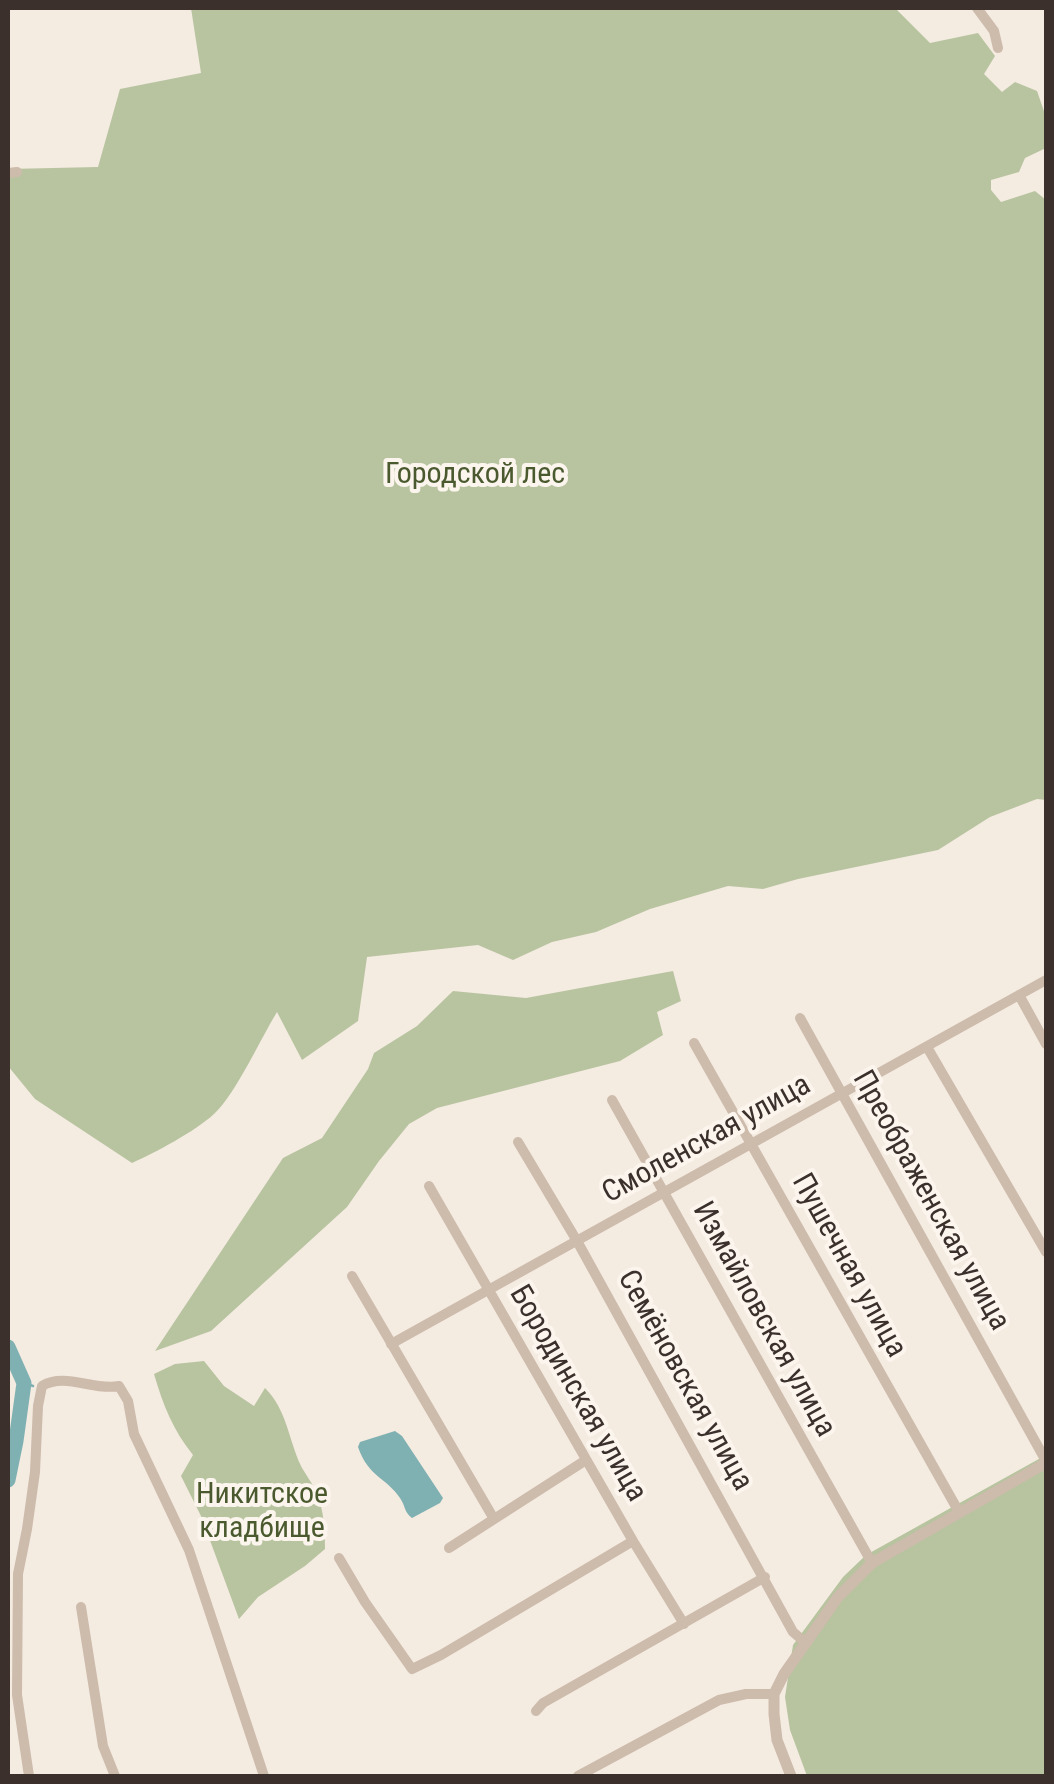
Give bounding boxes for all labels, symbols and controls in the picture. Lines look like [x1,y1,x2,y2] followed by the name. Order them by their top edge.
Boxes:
[385,457,565,493] park label: Городской лес
[844,1065,1016,1337] street label: Преображенская улица
[597,1068,817,1212] street label: Смоленская улица
[783,1168,913,1364] street label: Пушечная улица
[683,1196,843,1444] street label: Измайловская улица
[608,1264,760,1498] street label: Семёновская улица
[501,1280,653,1508] street label: Бородинская улица
[196,1477,328,1548] park label: Никитское кладбище

